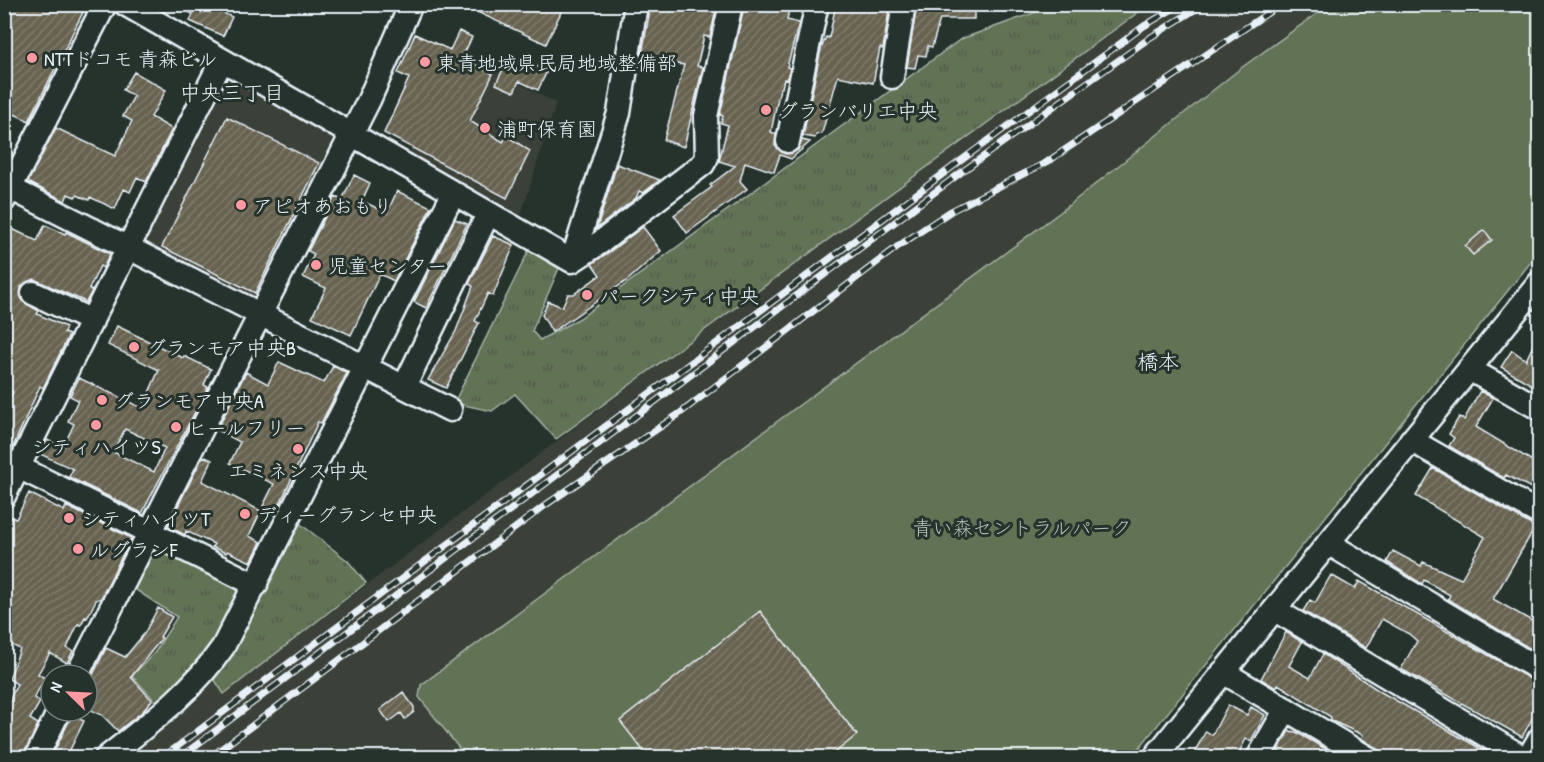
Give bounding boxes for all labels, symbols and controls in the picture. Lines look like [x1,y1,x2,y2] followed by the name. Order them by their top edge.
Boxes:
[44,45,218,72] place label: NTTドコモ 青森ビル
[437,49,677,76] place label: 東青地域県民局地域整備部
[25,51,39,65] marker: NTTドコモ 青森ビル
[418,55,432,69] marker: 東青地域県民局地域整備部
[180,78,285,107] district label: 中央三丁目
[778,97,937,124] place label: グランバリエ中央
[759,103,773,117] marker: グランバリエ中央
[497,115,597,142] place label: 浦町保育園
[478,121,492,135] marker: 浦町保育園
[253,192,393,219] place label: アピオあおもり
[234,198,248,212] marker: アピオあおもり
[328,252,447,279] place label: 児童センター
[309,258,323,272] marker: 児童センター
[599,282,759,309] place label: パークシティ中央
[580,288,594,302] marker: パークシティ中央
[146,334,296,361] place label: グランモア中央B
[127,340,141,354] marker: グランモア中央B
[1137,347,1179,376] district label: 橋本
[114,387,264,414] place label: グランモア中央A
[95,393,109,407] marker: グランモア中央A
[188,414,306,441] place label: ヒールフリー
[89,418,103,432] marker: シティハイツS
[169,420,183,434] marker: ヒールフリー
[31,433,161,460] place label: シティハイツS
[291,442,305,456] marker: エミネンス中央
[228,457,368,484] place label: エミネンス中央
[257,501,437,528] place label: ディーグランセ中央
[81,505,211,532] place label: シティハイツT
[238,507,252,521] marker: ディーグランセ中央
[62,511,76,525] marker: シティハイツT
[912,514,1132,541] park label: 青い森セントラルパーク
[90,536,178,563] place label: ルグランF
[71,542,85,556] marker: ルグランF
[39,663,99,723] north arrow
[44,678,67,695] text: N

